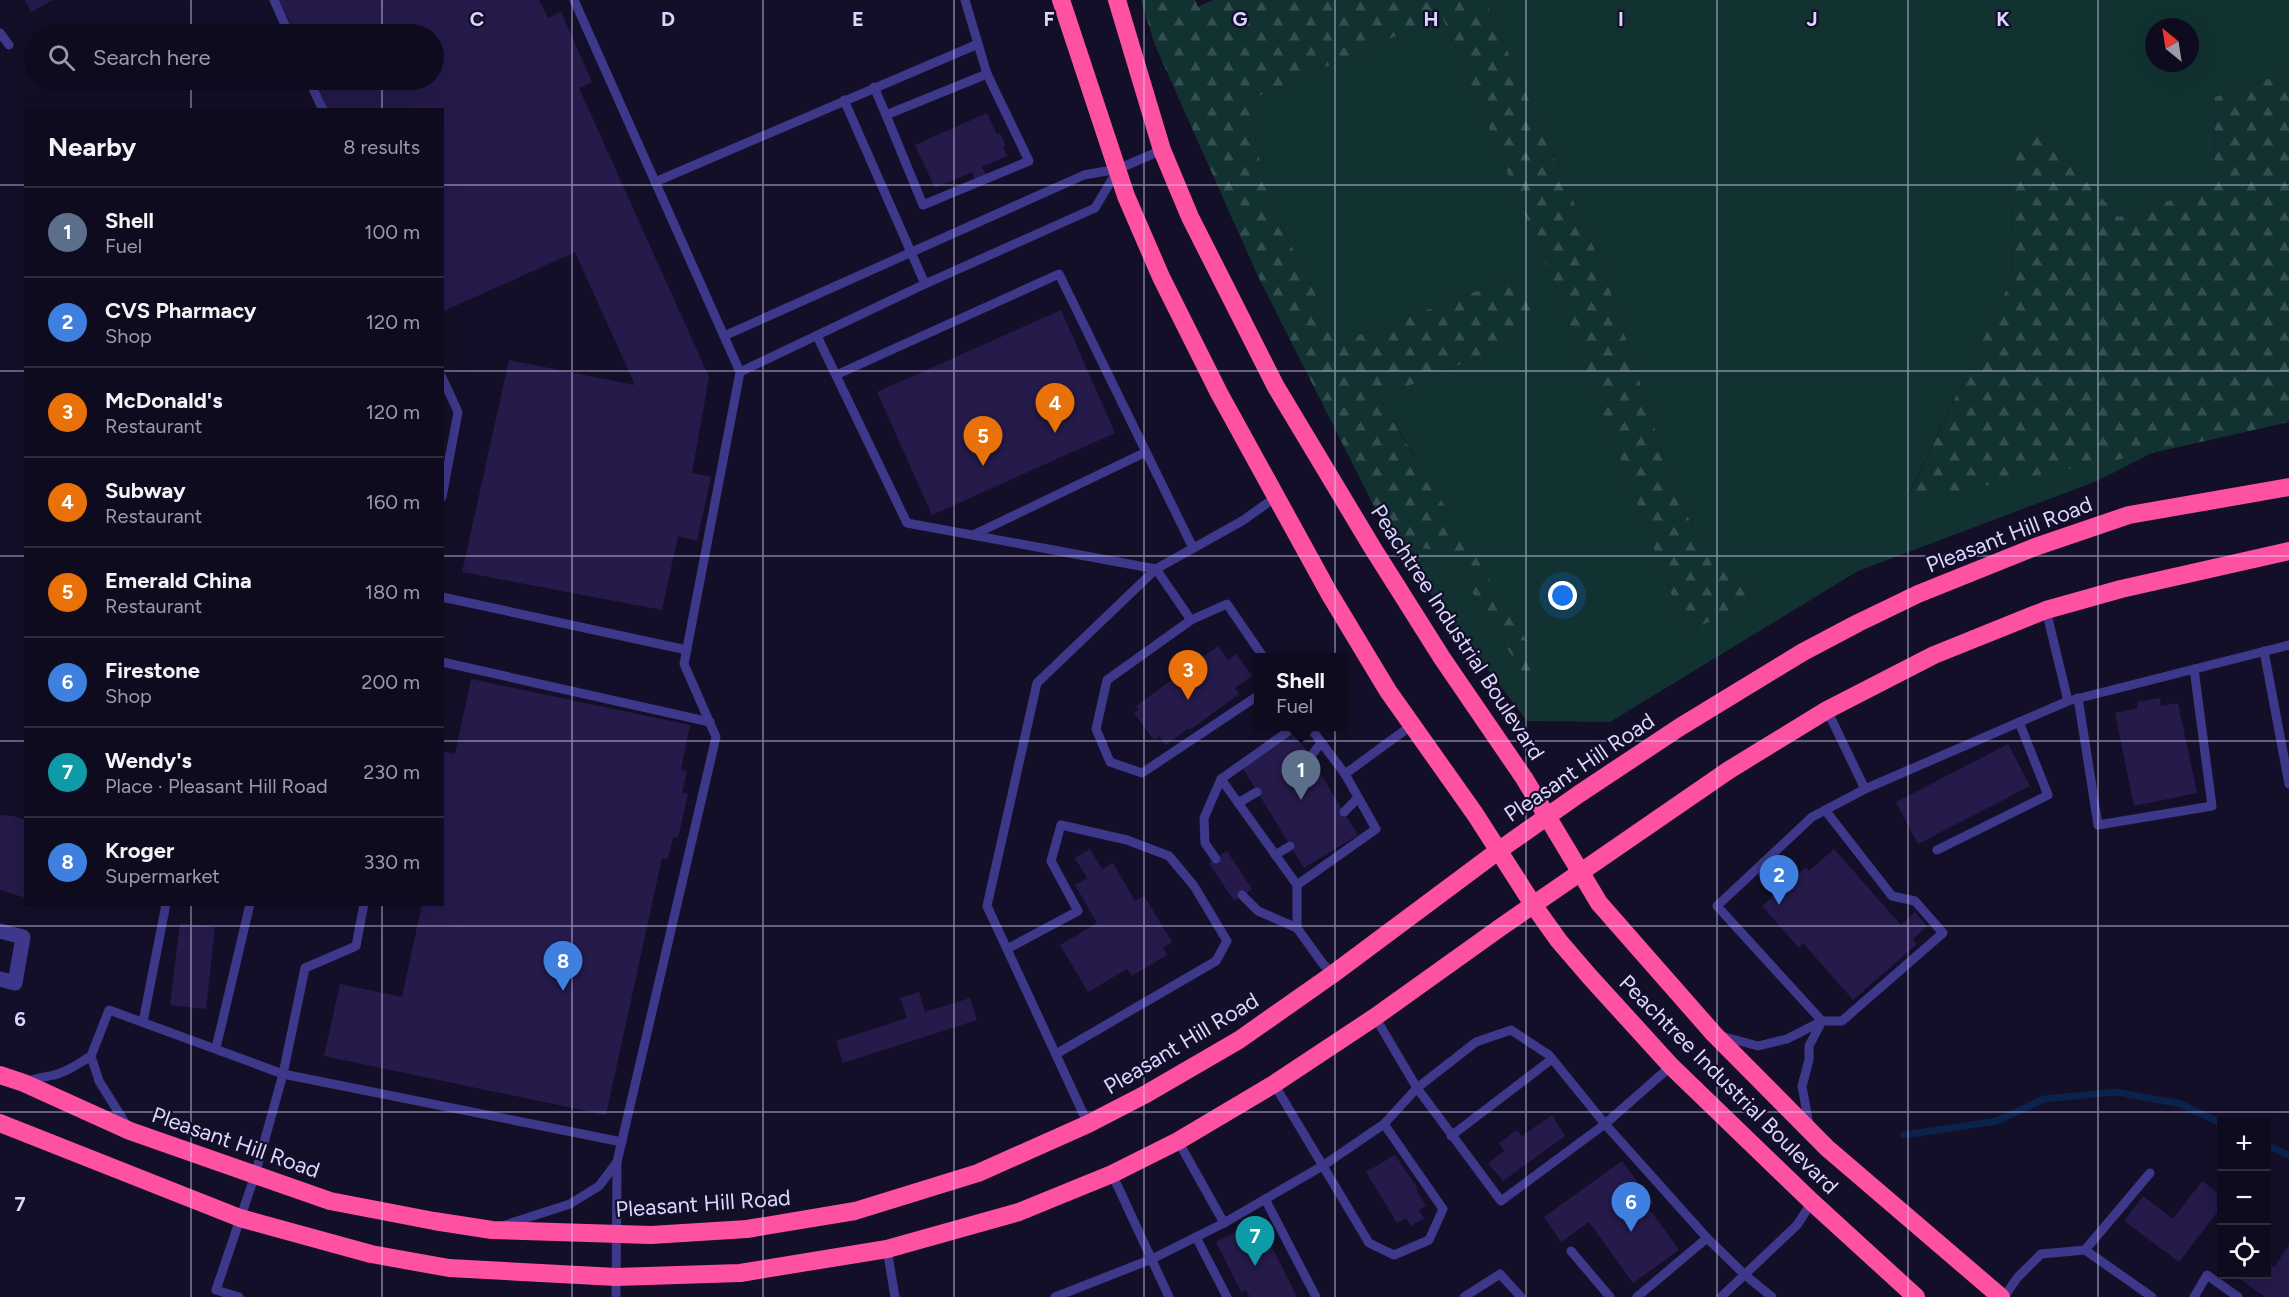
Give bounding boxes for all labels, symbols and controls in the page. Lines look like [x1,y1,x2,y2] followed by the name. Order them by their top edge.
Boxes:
[470,7,484,31] text: C
[661,7,675,31] text: D
[852,7,864,31] text: E
[1043,7,1055,31] text: F
[1233,7,1248,31] text: G
[1424,7,1439,31] text: H
[1618,7,1624,31] text: I
[1806,7,1818,31] text: J
[1996,7,2010,31] text: K
[2145,18,2199,72] north arrow
[24,24,444,90] search box
[45,41,78,74] icon: search
[93,44,211,71] text: Search here
[48,131,136,163] text: Nearby
[343,135,420,159] text: 8 results
[105,207,154,234] text: Shell
[63,220,72,244] text: 1
[364,220,420,244] text: 100 m
[105,234,142,258] text: Fuel
[105,297,256,324] text: CVS Pharmacy
[62,310,73,334] text: 2
[366,310,420,334] text: 120 m
[105,324,152,348] text: Shop
[1036,384,1074,433] pin: 4
[105,387,222,414] text: McDonald's
[62,400,73,424] text: 3
[366,400,420,424] text: 120 m
[105,414,202,438] text: Restaurant
[964,416,1002,466] pin: 5
[105,477,186,504] text: Subway
[61,490,74,514] text: 4
[366,490,420,514] text: 160 m
[1922,490,2096,579] street label: Pleasant Hill Road
[1365,500,1550,765] street label: Peachtree Industrial Boulevard
[105,504,202,528] text: Restaurant
[105,567,252,594] text: Emerald China
[62,580,73,604] text: 5
[365,580,420,604] text: 180 m
[1548,581,1577,610] your location
[105,594,202,618] text: Restaurant
[1168,650,1208,700] pin: 3
[1254,653,1347,731] popup
[105,657,200,684] text: Firestone
[1276,667,1325,694] text: Shell
[62,670,73,694] text: 6
[361,670,420,694] text: 200 m
[105,684,152,708] text: Shop
[1276,694,1313,718] text: Fuel
[1499,707,1660,828] street label: Pleasant Hill Road
[105,747,192,774] text: Wendy's
[1282,750,1320,800] pin: 1
[62,760,73,784] text: 7
[363,760,420,784] text: 230 m
[105,774,328,798] text: Place · Pleasant Hill Road
[105,837,174,864] text: Kroger
[61,850,74,874] text: 8
[363,850,420,874] text: 330 m
[1760,856,1798,905] pin: 2
[105,864,220,888] text: Supermarket
[544,942,582,991] pin: 8
[1613,969,1844,1200] street label: Peachtree Industrial Boulevard
[1099,987,1264,1100] street label: Pleasant Hill Road
[14,1007,26,1031] text: 6
[148,1101,323,1184] street label: Pleasant Hill Road
[2217,1117,2271,1279] map controls
[2217,1117,2271,1171] button: +
[2217,1171,2271,1225] button: −
[1612,1182,1650,1232] pin: 6
[614,1184,792,1223] street label: Pleasant Hill Road
[14,1192,26,1216] text: 7
[1236,1216,1274,1266] pin: 7
[2217,1225,2271,1279] button: locate

